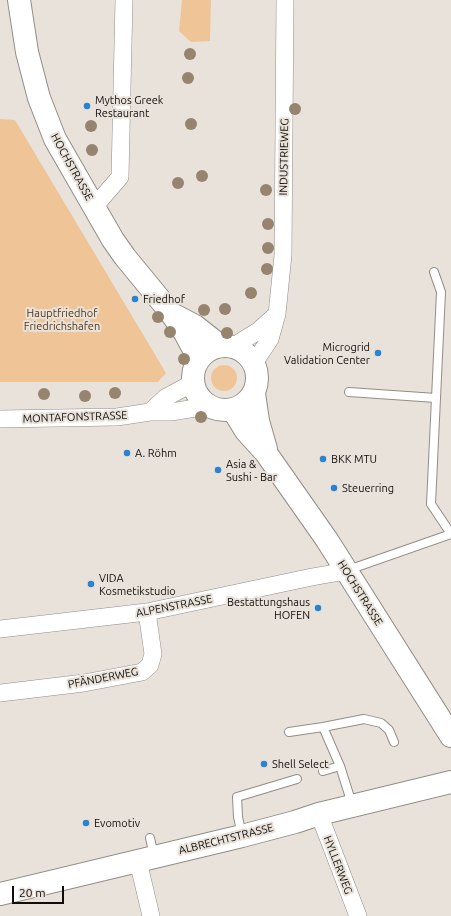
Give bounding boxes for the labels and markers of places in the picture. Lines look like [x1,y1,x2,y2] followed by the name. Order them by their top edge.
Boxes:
[95,93,163,119] place label: Mythos Greek Restaurant
[82,101,92,111] marker: Mythos Greek Restaurant
[143,292,185,306] place label: Friedhof
[130,294,140,304] marker: Friedhof
[284,340,370,366] place label: Microgrid Validation Center
[373,348,383,358] marker: Microgrid Validation Center
[135,446,177,460] place label: A. Röhm
[122,448,132,458] marker: A. Röhm
[331,452,377,466] place label: BKK MTU
[318,454,328,464] marker: BKK MTU
[226,457,277,483] place label: Asia & Sushi - Bar
[213,465,223,475] marker: Asia & Sushi - Bar
[342,481,394,495] place label: Steuerring
[329,483,339,493] marker: Steuerring
[99,571,176,597] place label: VIDA Kosmetikstudio
[86,579,96,589] marker: VIDA Kosmetikstudio
[227,595,310,621] place label: Bestattungshaus HOFEN
[313,603,323,613] marker: Bestattungshaus HOFEN
[272,757,329,771] place label: Shell Select
[259,759,269,769] marker: Shell Select
[94,816,140,830] place label: Evomotiv
[81,818,91,828] marker: Evomotiv

